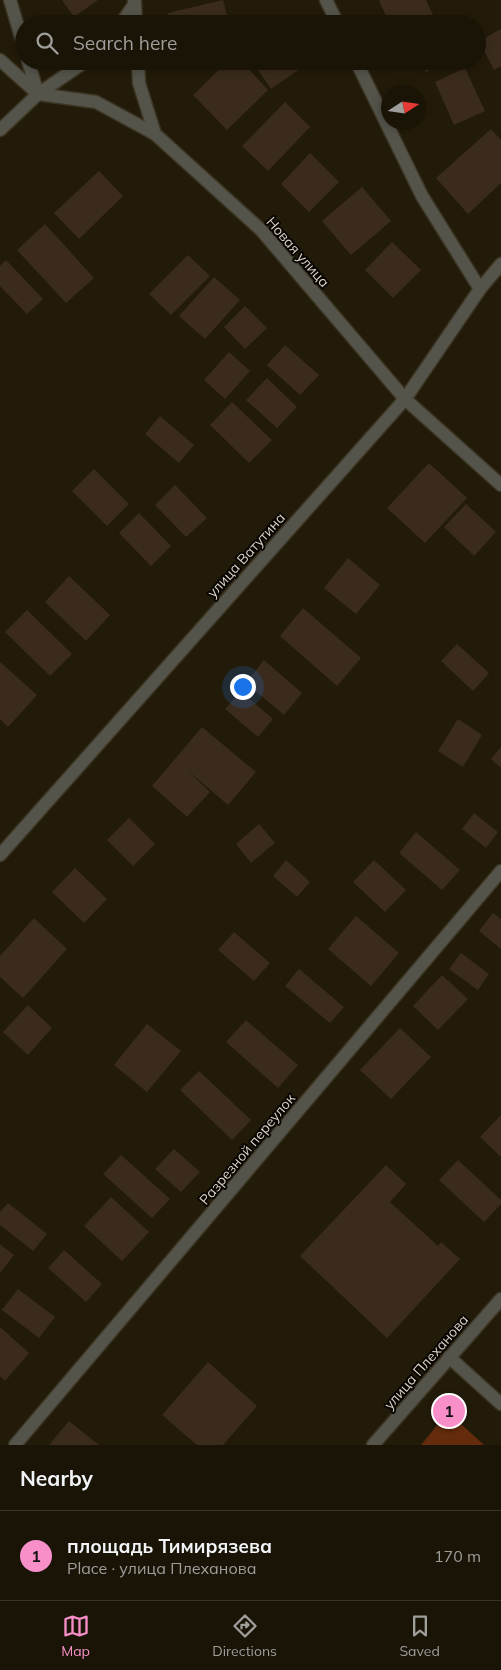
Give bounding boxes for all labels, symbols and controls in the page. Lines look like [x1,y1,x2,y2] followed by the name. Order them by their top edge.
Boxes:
[15,15,486,70] search box
[33,29,61,57] icon: search
[73,31,177,55] text: Search here
[381,85,426,130] north arrow
[263,213,333,291] street label: Новая улица
[203,509,289,601] street label: улица Ватутина
[230,674,256,700] your location
[195,1089,299,1208] street label: Разрезной переулок
[380,1311,472,1413] street label: улица Плеханова
[433,1392,465,1430] pin: 1
[20,1465,93,1491] text: Nearby
[67,1534,272,1558] text: площадь Тимирязева
[31,1546,41,1566] text: 1
[434,1546,481,1566] text: 170 m
[67,1558,256,1578] text: Place · улица Плеханова
[61,1612,90,1660] tab: Map
[212,1612,277,1660] tab: Directions
[399,1612,440,1660] tab: Saved

